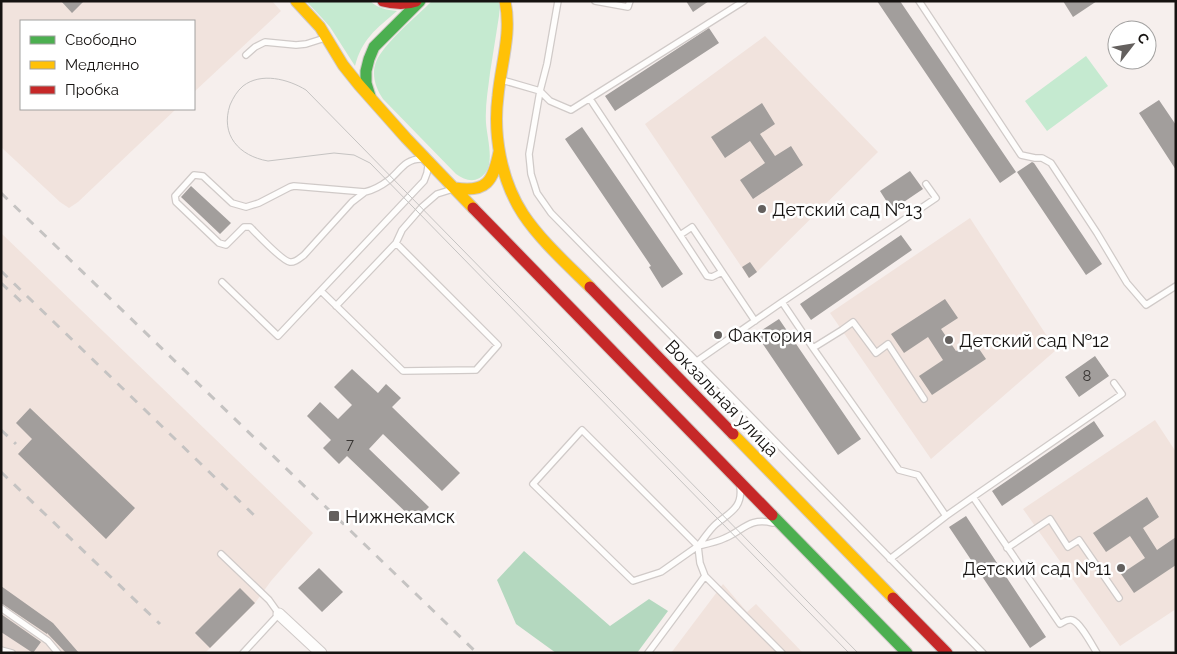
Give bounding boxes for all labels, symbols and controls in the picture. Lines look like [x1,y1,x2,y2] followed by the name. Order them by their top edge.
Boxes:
[20,20,195,110] legend
[1107,20,1157,70] north arrow
[1134,30,1153,47] text: С
[65,31,137,49] text: Свободно
[65,56,139,74] text: Медленно
[65,81,119,99] text: Пробка
[772,199,922,220] place label: Детский сад №13
[756,203,768,215] marker: Детский сад №13
[728,325,812,346] place label: Фактория
[712,329,724,341] marker: Фактория
[959,330,1109,351] place label: Детский сад №12
[943,334,955,346] marker: Детский сад №12
[661,335,783,461] street label: Вокзальная улица
[1083,367,1092,385] house number: 8
[346,435,354,453] house number: 7
[345,506,455,527] place label: Нижнекамск
[327,509,341,523] marker: Нижнекамск
[963,558,1111,579] place label: Детский сад №11
[1115,562,1127,574] marker: Детский сад №11

